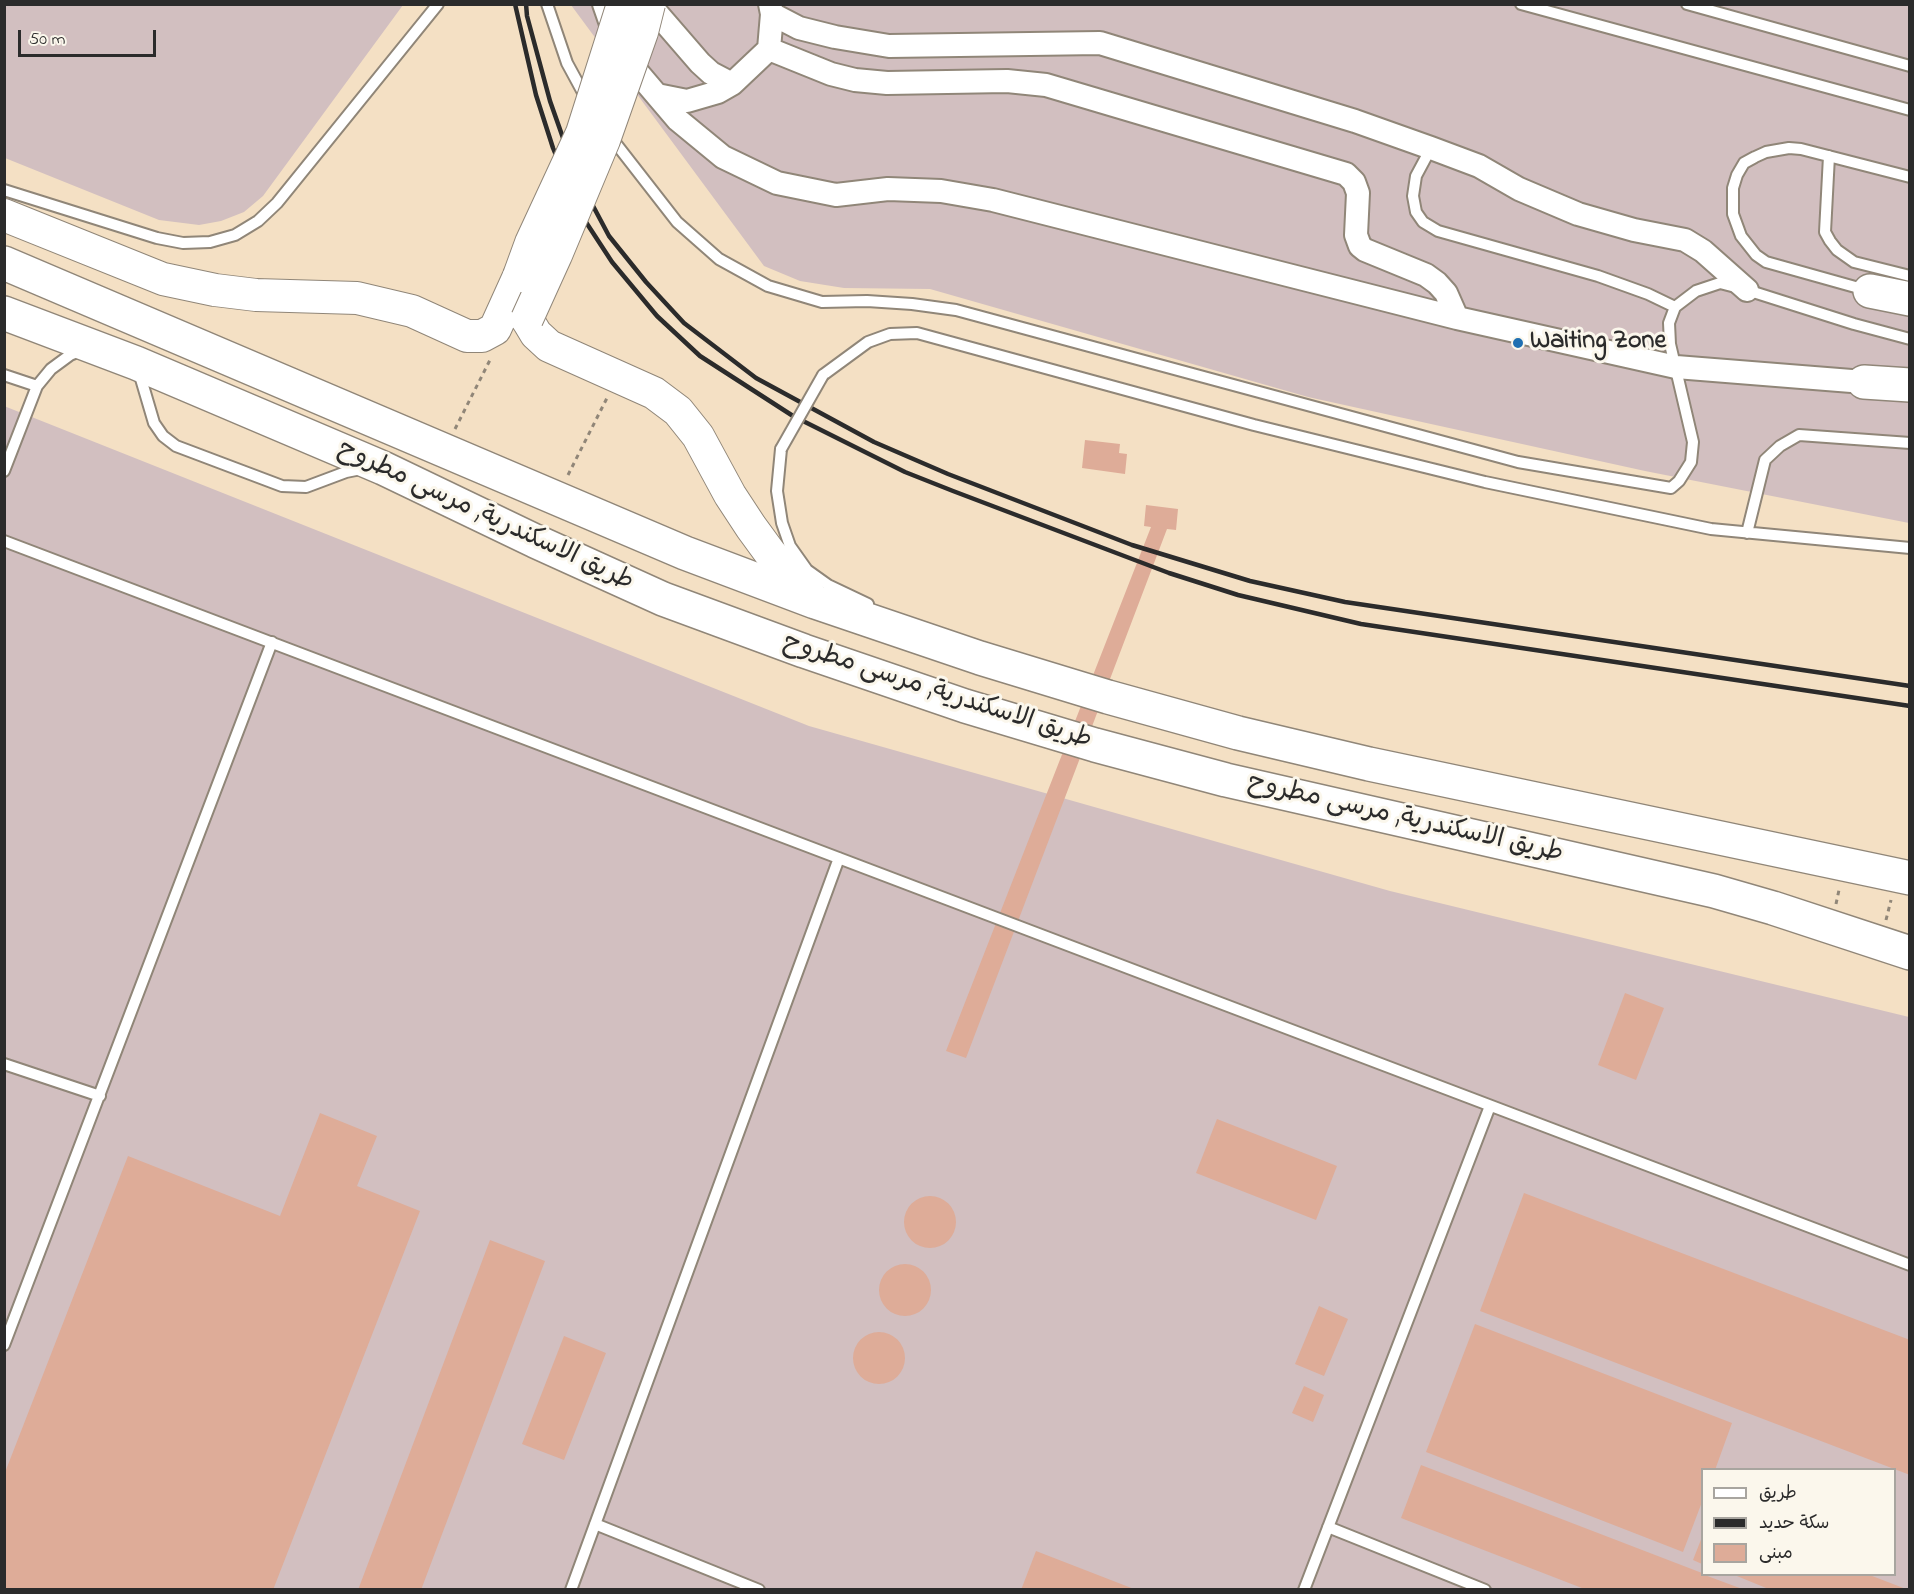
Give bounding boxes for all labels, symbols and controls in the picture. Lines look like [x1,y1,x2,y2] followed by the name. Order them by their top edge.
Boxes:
[21,18,159,56] scale bar
[29,27,66,53] text: 50 m
[1530,327,1666,359] place label: Waiting Zone
[1511,336,1525,350] marker: Waiting Zone
[332,435,638,599] street label: طريق الاسكندرية, مرسى مطروح
[779,628,1095,758] street label: طريق الاسكندرية, مرسى مطروح
[1244,768,1566,872] street label: طريق الاسكندرية, مرسى مطروح
[1701,1468,1896,1576] legend
[1759,1481,1797,1507] text: طريق
[1759,1511,1829,1537] text: سكة حديد
[1759,1541,1793,1567] text: مبنى

